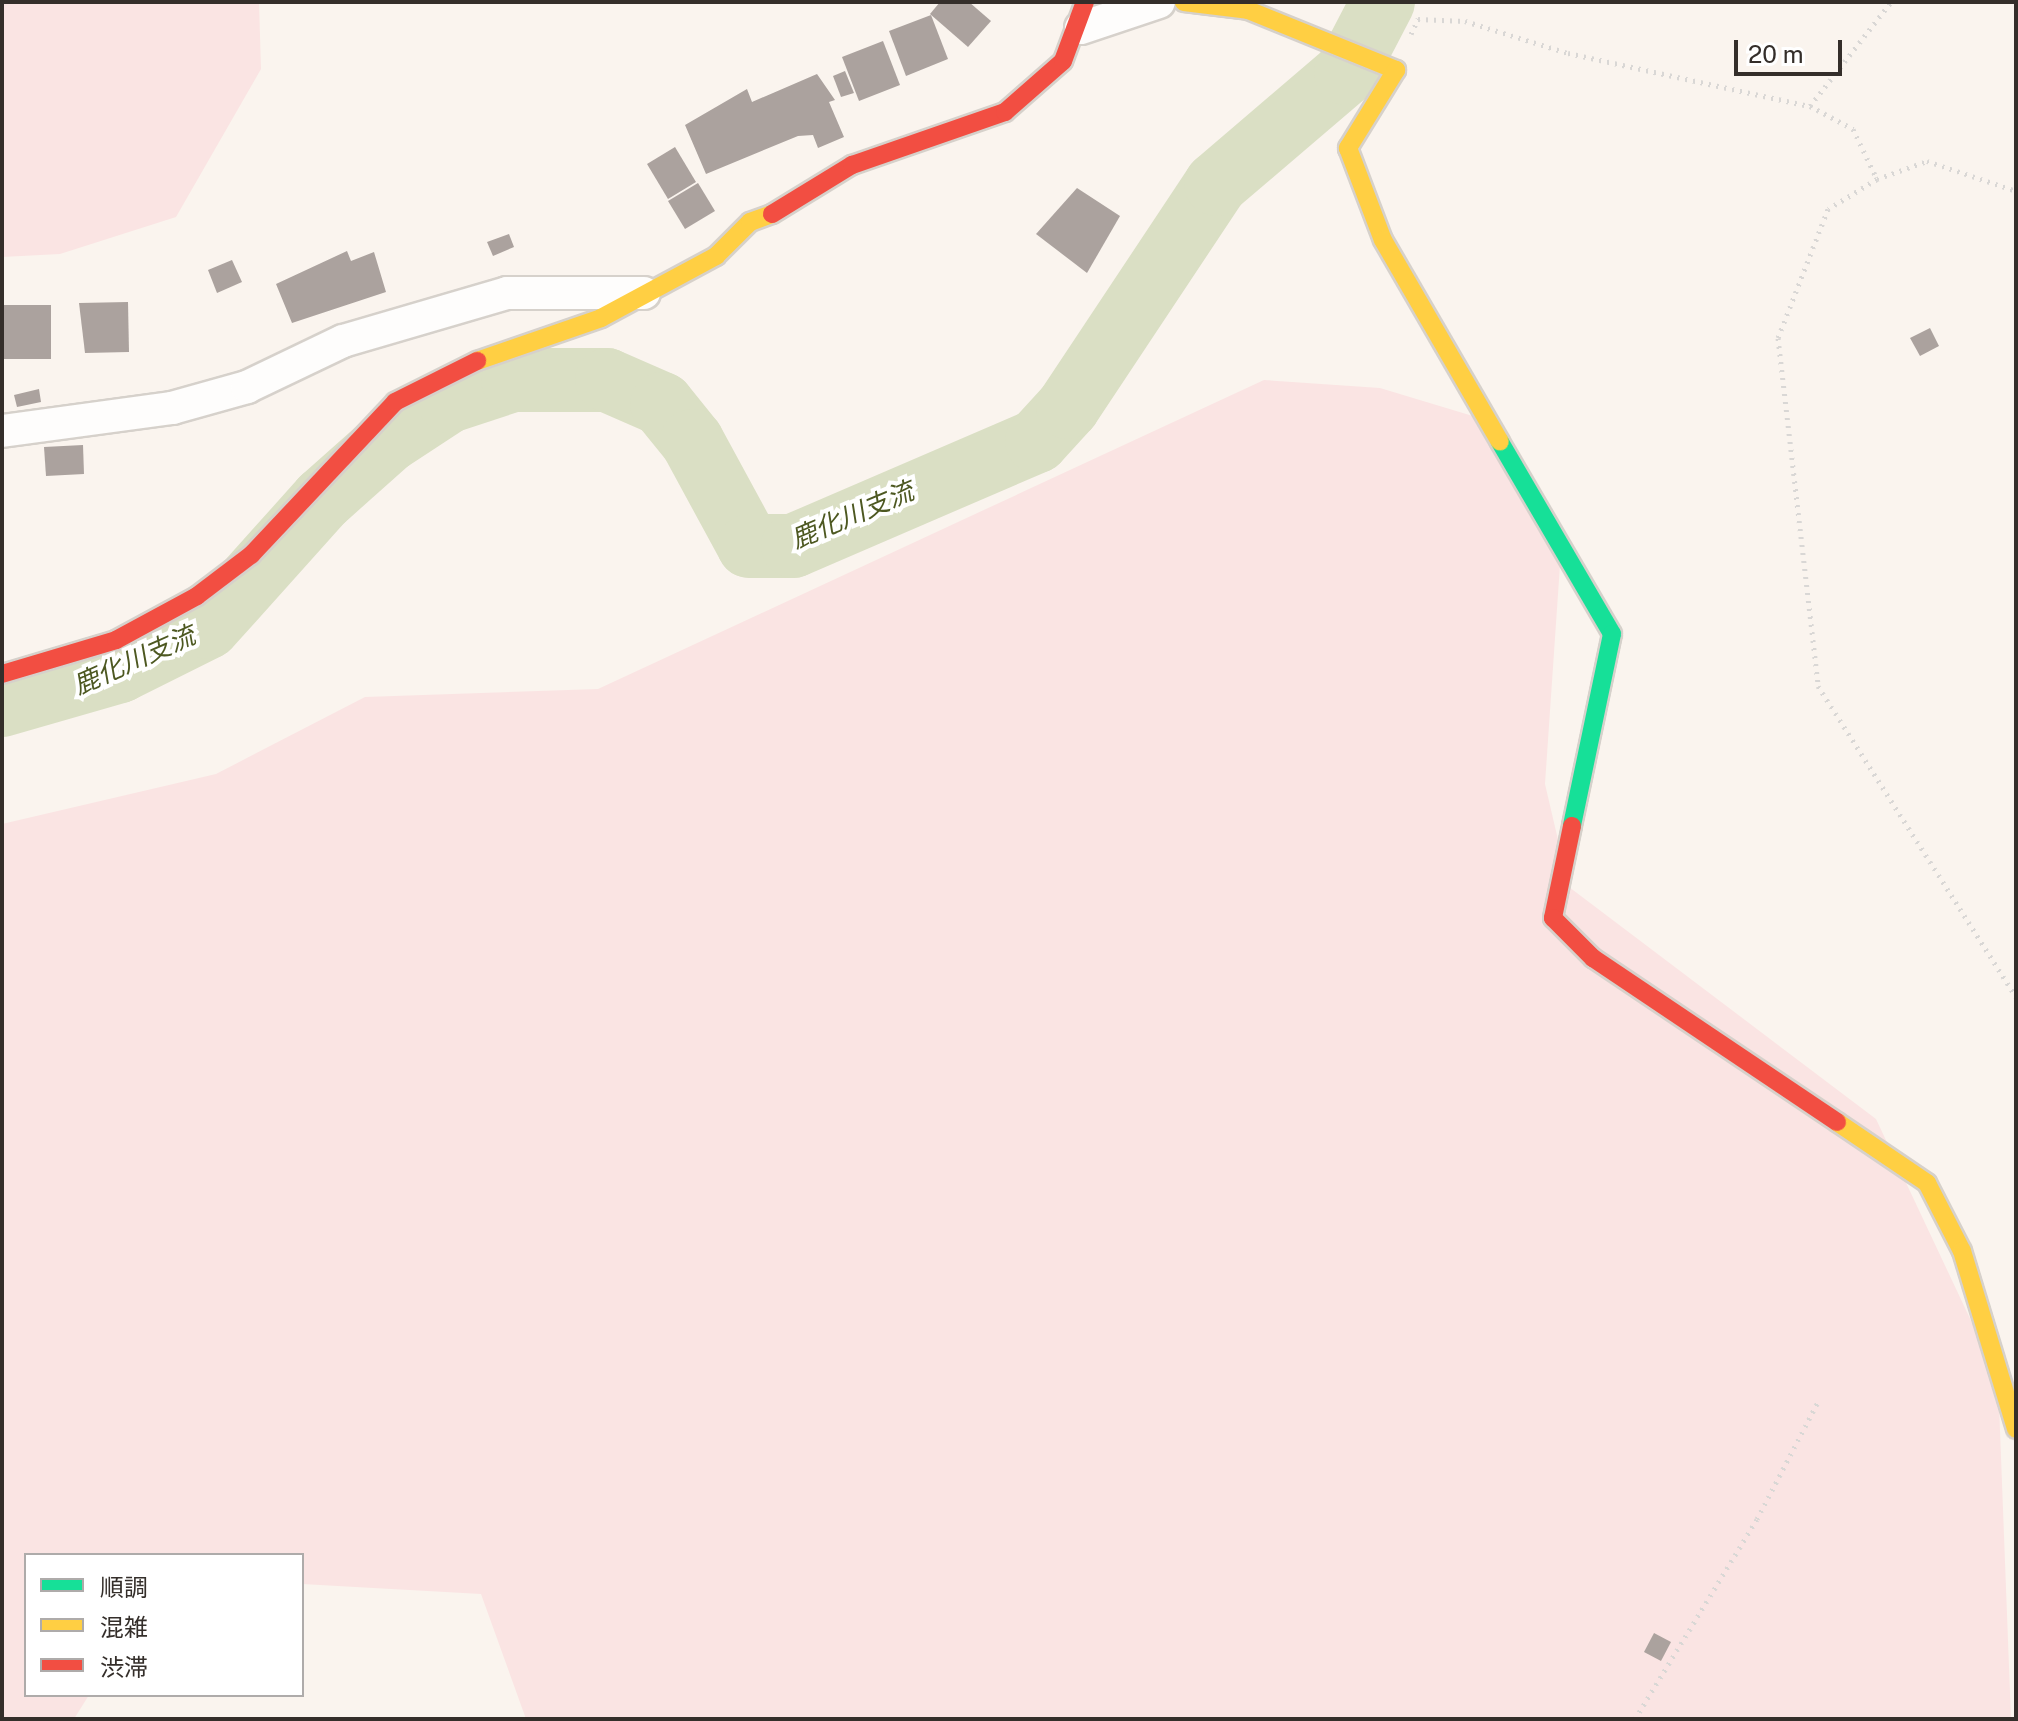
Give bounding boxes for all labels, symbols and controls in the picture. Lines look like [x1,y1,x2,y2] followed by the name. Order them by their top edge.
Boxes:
[1738,24,1846,74] scale bar
[1748,40,1804,68] text: 20 m
[786,475,918,555] water label: 鹿化川支流
[68,619,200,701] water label: 鹿化川支流
[24,1553,304,1697] legend
[100,1573,148,1601] text: 順調
[100,1613,148,1641] text: 混雑
[100,1653,148,1681] text: 渋滞

